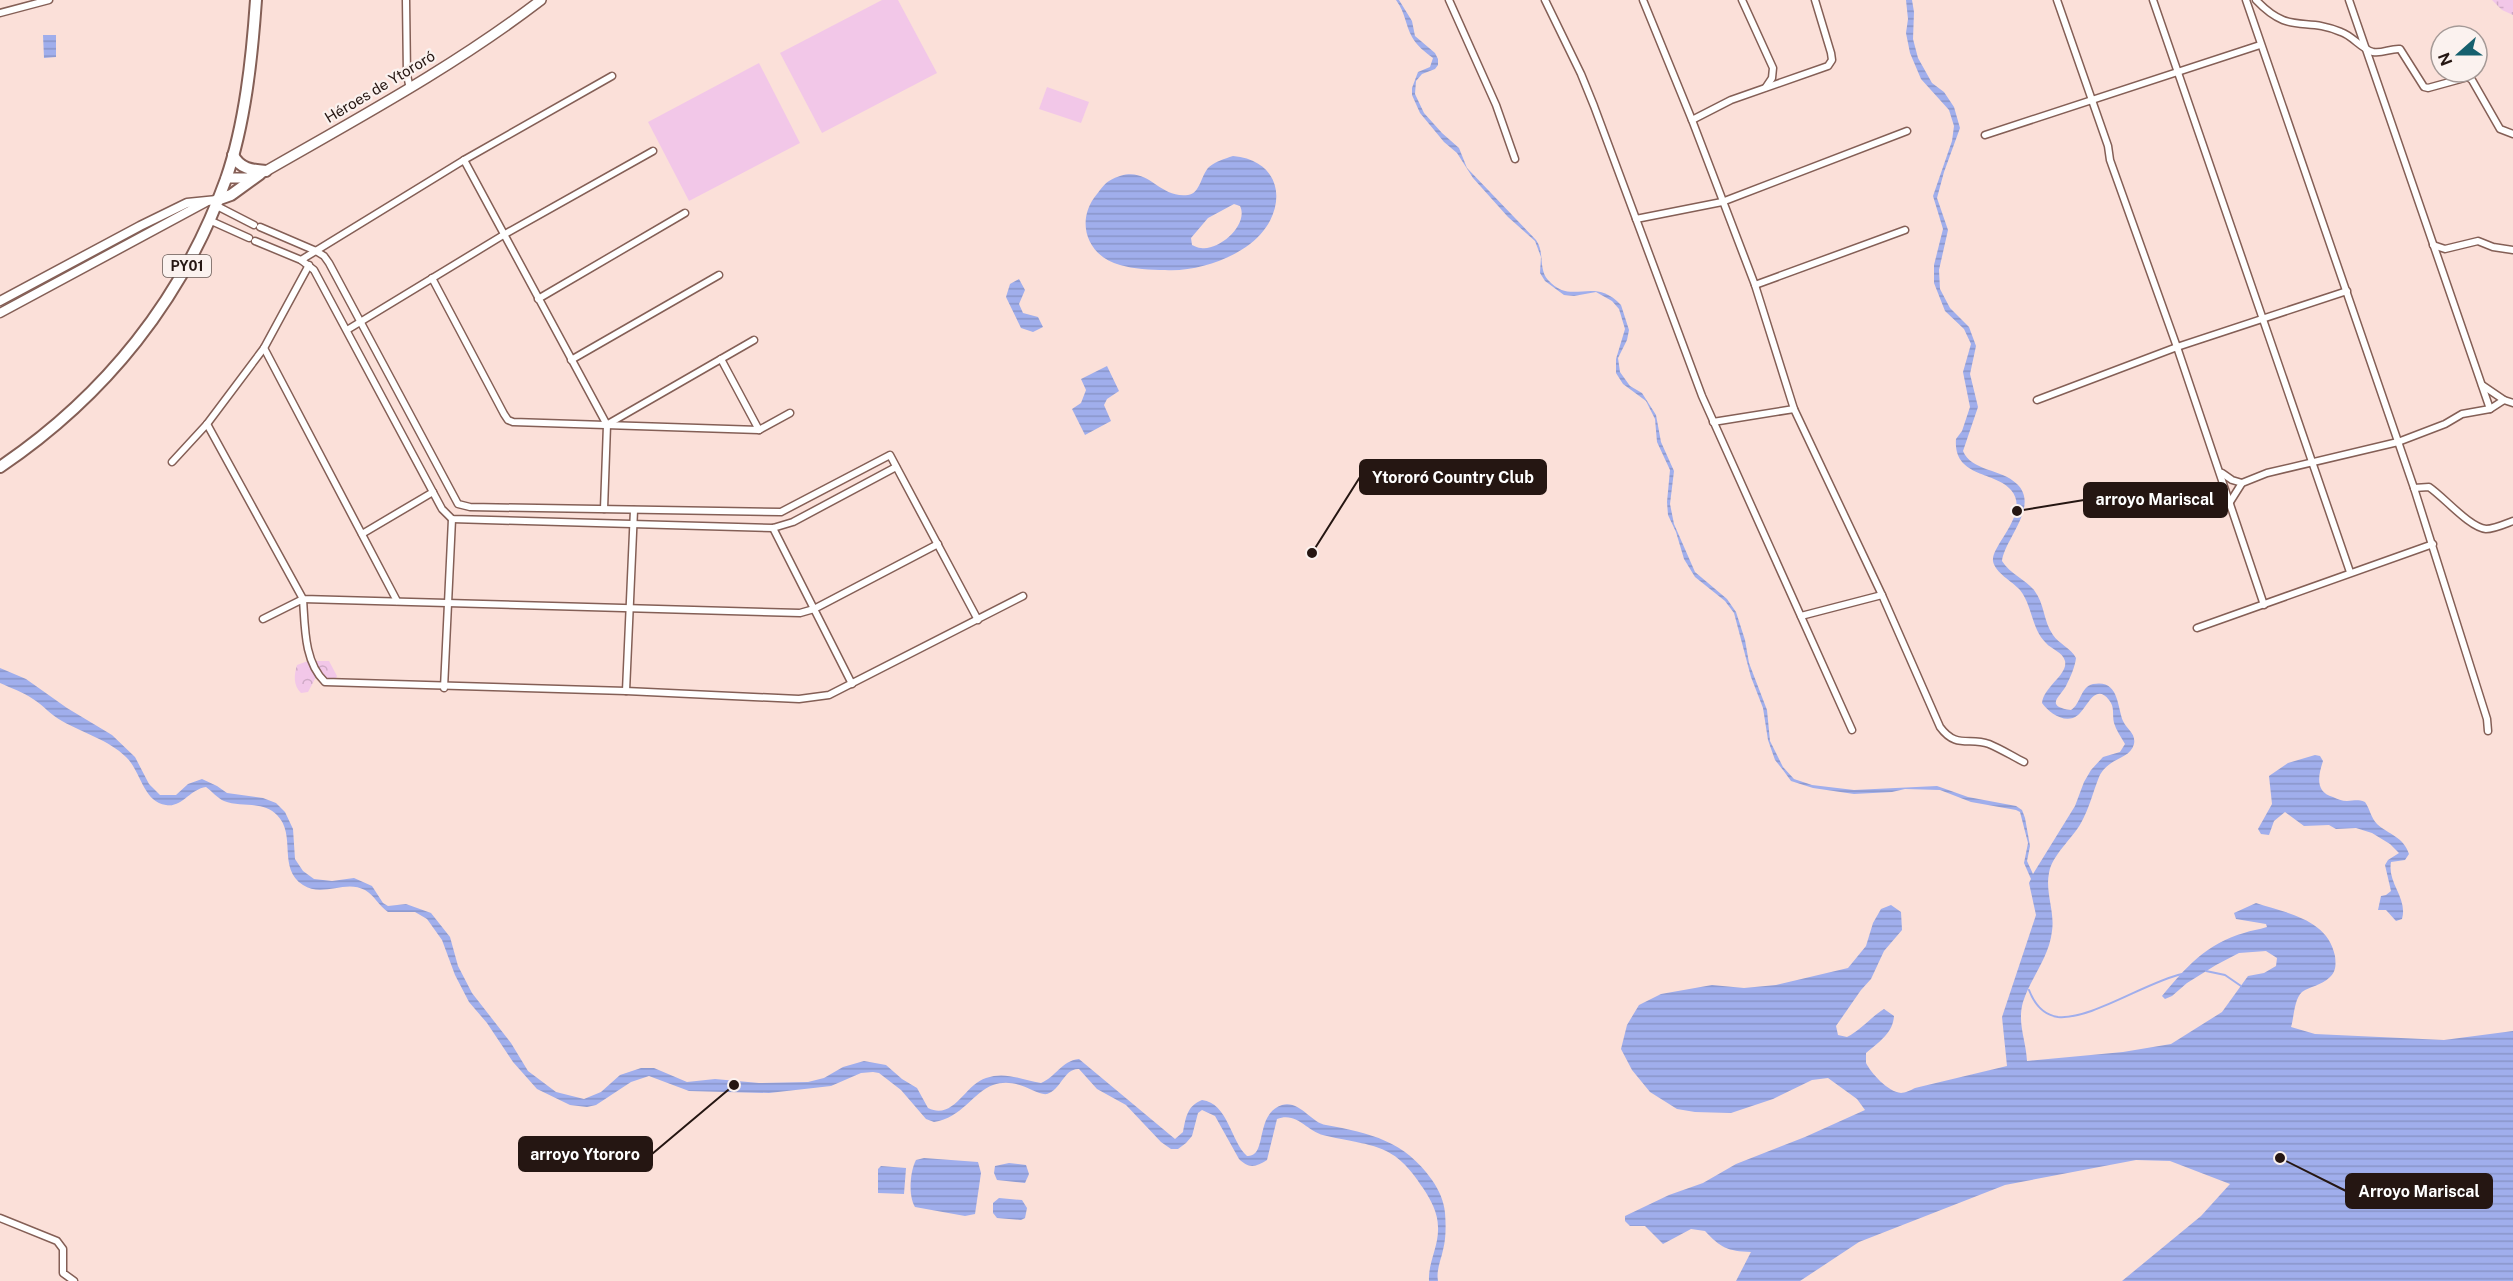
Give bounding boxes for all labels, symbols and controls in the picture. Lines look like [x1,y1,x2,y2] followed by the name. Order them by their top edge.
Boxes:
[2429,24,2489,84] north arrow
[322,47,438,126] street label: Héroes de Ytororó
[2434,50,2457,68] text: N
[163,255,211,277] road number: PY01
[1360,460,1546,494] callout: Ytororó Country Club
[1372,468,1534,487] text: Ytororó Country Club
[2084,483,2227,517] callout: arroyo Mariscal
[2096,490,2214,509] text: arroyo Mariscal
[519,1137,652,1171] callout: arroyo Ytororo
[530,1145,640,1164] text: arroyo Ytororo
[2346,1174,2492,1208] callout: Arroyo Mariscal
[2358,1182,2480,1201] text: Arroyo Mariscal

